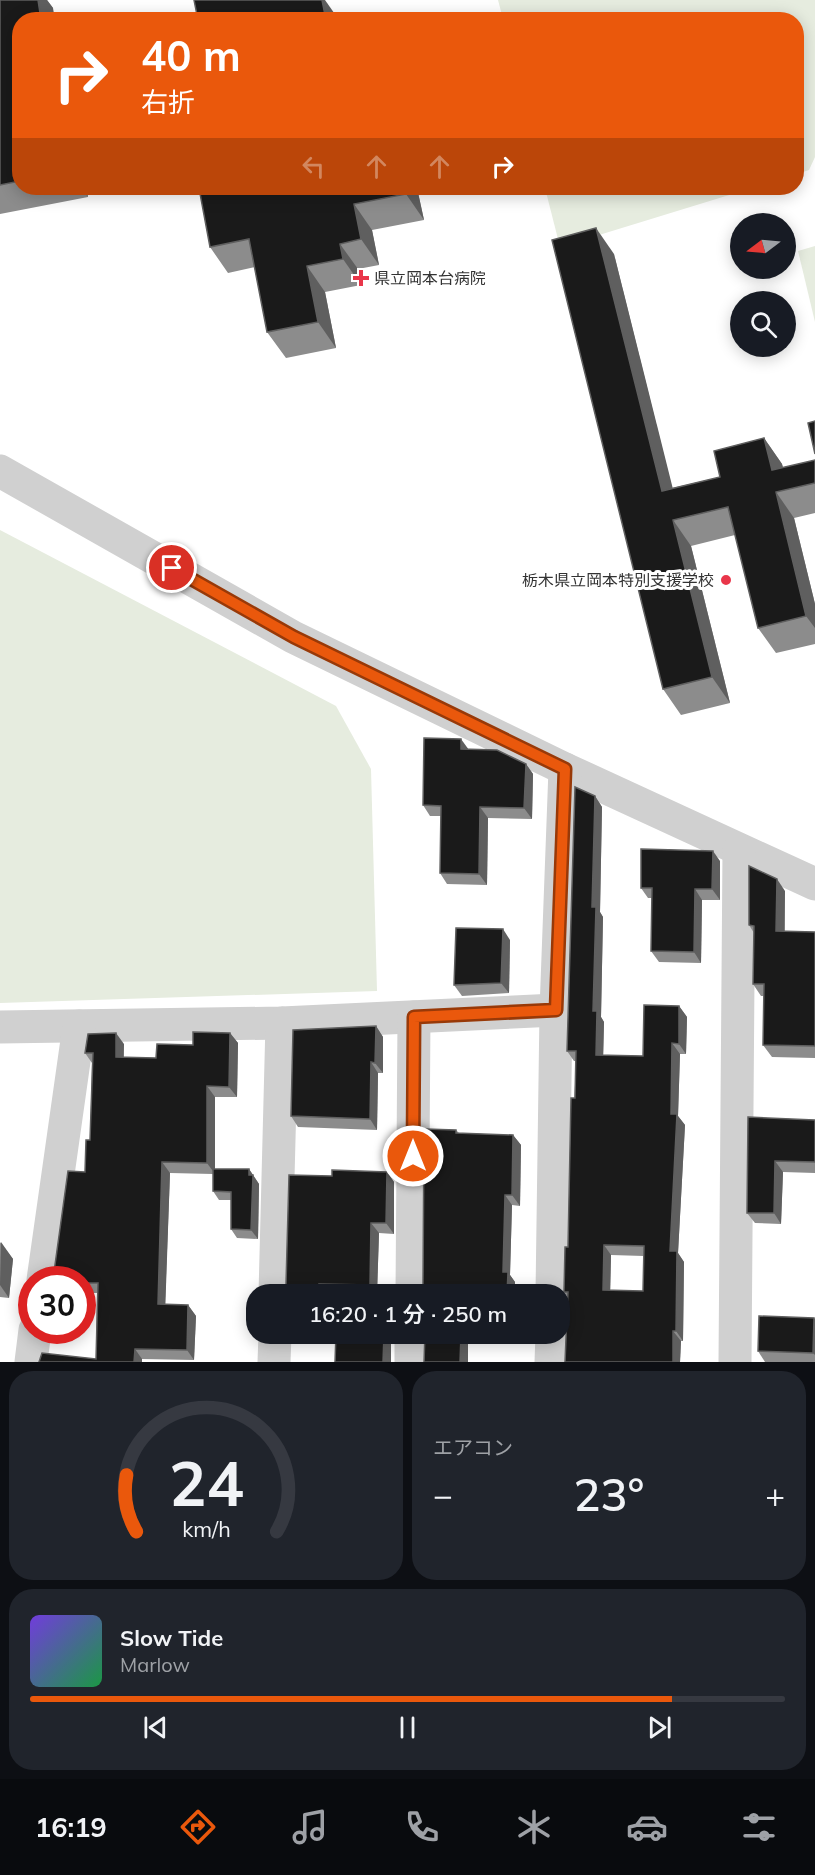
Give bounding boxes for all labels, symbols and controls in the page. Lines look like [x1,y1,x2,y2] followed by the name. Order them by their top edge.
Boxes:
[141,29,241,82] text: 40 m
[42,36,120,114] icon: right
[141,85,195,119] text: 右折
[297,150,330,183] icon: left
[360,150,393,183] icon: ahead
[423,150,456,183] icon: ahead
[486,150,519,183] icon: right
[730,213,796,279] north arrow
[730,213,796,357] map controls
[374,268,486,288] place label: 県立岡本台病院
[352,269,370,287] marker: 県立岡本台病院
[730,291,796,357] button: search
[146,542,197,593] pin
[155,551,188,584] icon: arrive
[522,570,714,590] place label: 栃木県立岡本特別支援学校
[719,573,733,587] marker: 栃木県立岡本特別支援学校
[381,1124,445,1188] position arrow
[18,1266,96,1344] speed limit sign: 30
[309,1300,507,1328] text: 16:20 · 1 分 · 250 m
[433,1435,513,1460] text: エアコン
[169,1443,243,1522] text: 24
[574,1466,644,1522] text: 23°
[433,1474,453,1515] text: −
[765,1474,785,1515] text: +
[182,1516,230,1543] text: km/h
[120,1624,223,1652] text: Slow Tide
[120,1652,190,1677] text: Marlow
[139,1711,172,1744] icon: previous
[391,1711,424,1744] icon: pause
[643,1711,676,1744] icon: next
[177,1806,219,1848] icon: directions
[289,1806,331,1848] icon: music
[401,1806,443,1848] icon: phone
[513,1806,555,1848] icon: climate
[626,1806,668,1848] icon: car
[738,1806,780,1848] icon: filters
[35,1810,107,1844] text: 16:19

